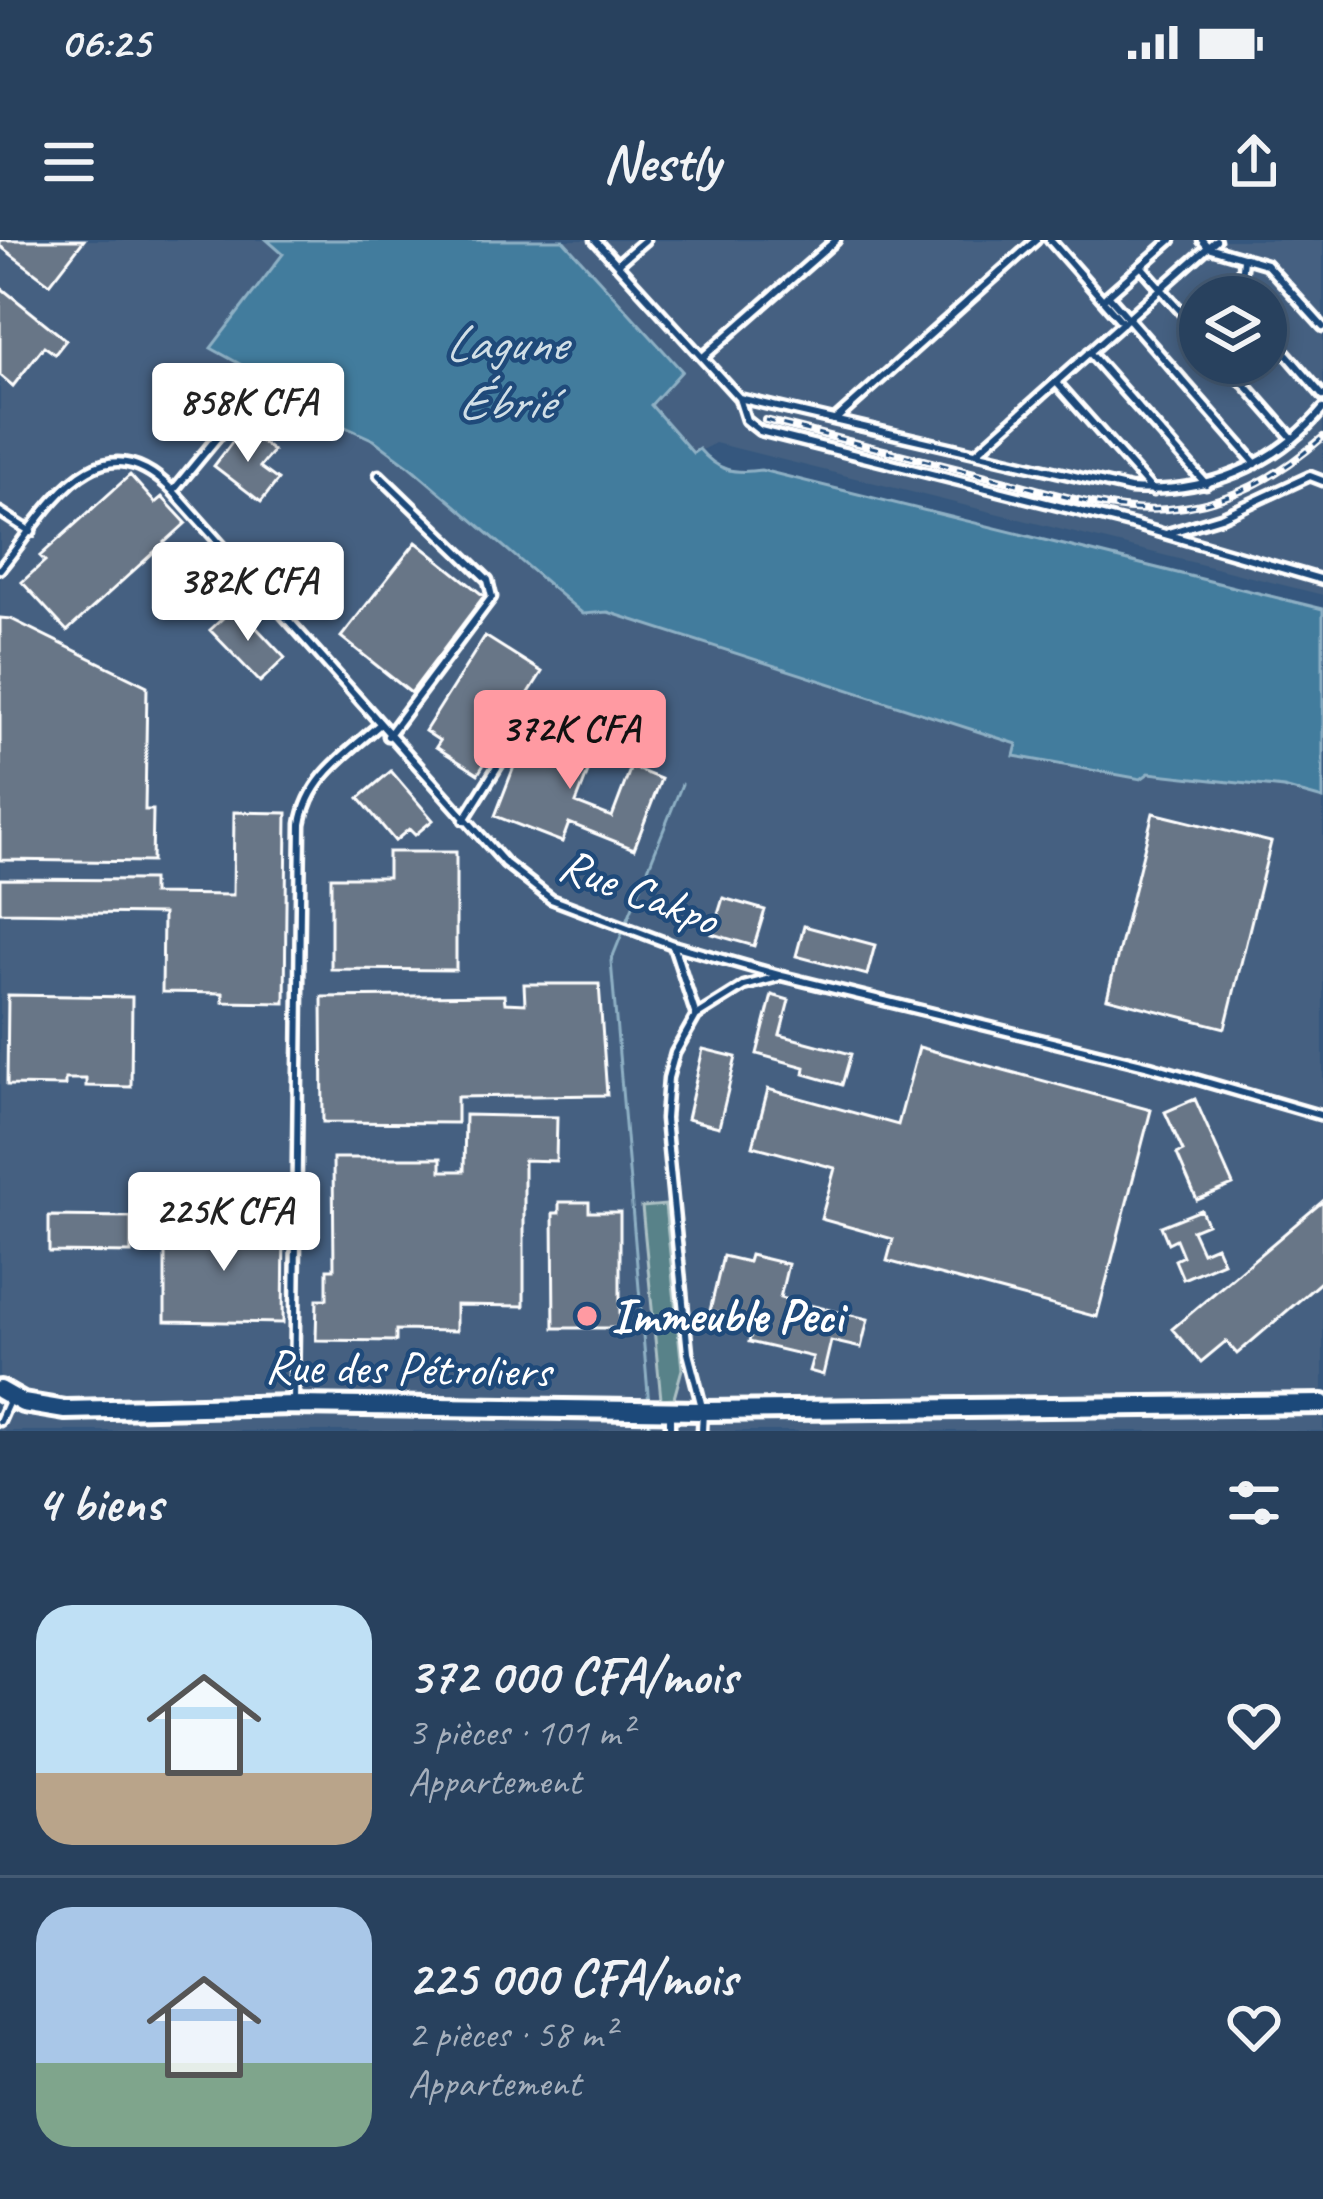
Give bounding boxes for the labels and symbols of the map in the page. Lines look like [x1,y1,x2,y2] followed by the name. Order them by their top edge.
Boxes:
[445,311,573,434] water label: Lagune Ébrié
[124,363,372,465] pin: 858K CFA
[124,542,372,644] pin: 382K CFA
[446,690,694,792] pin: 372K CFA
[551,833,729,950] street label: Rue Cakpo
[100,1172,348,1274] pin: 225K CFA
[611,1286,848,1346] place label: Immeuble Peci
[574,1303,600,1329] marker: Immeuble Peci
[264,1336,555,1401] street label: Rue des Pétroliers

